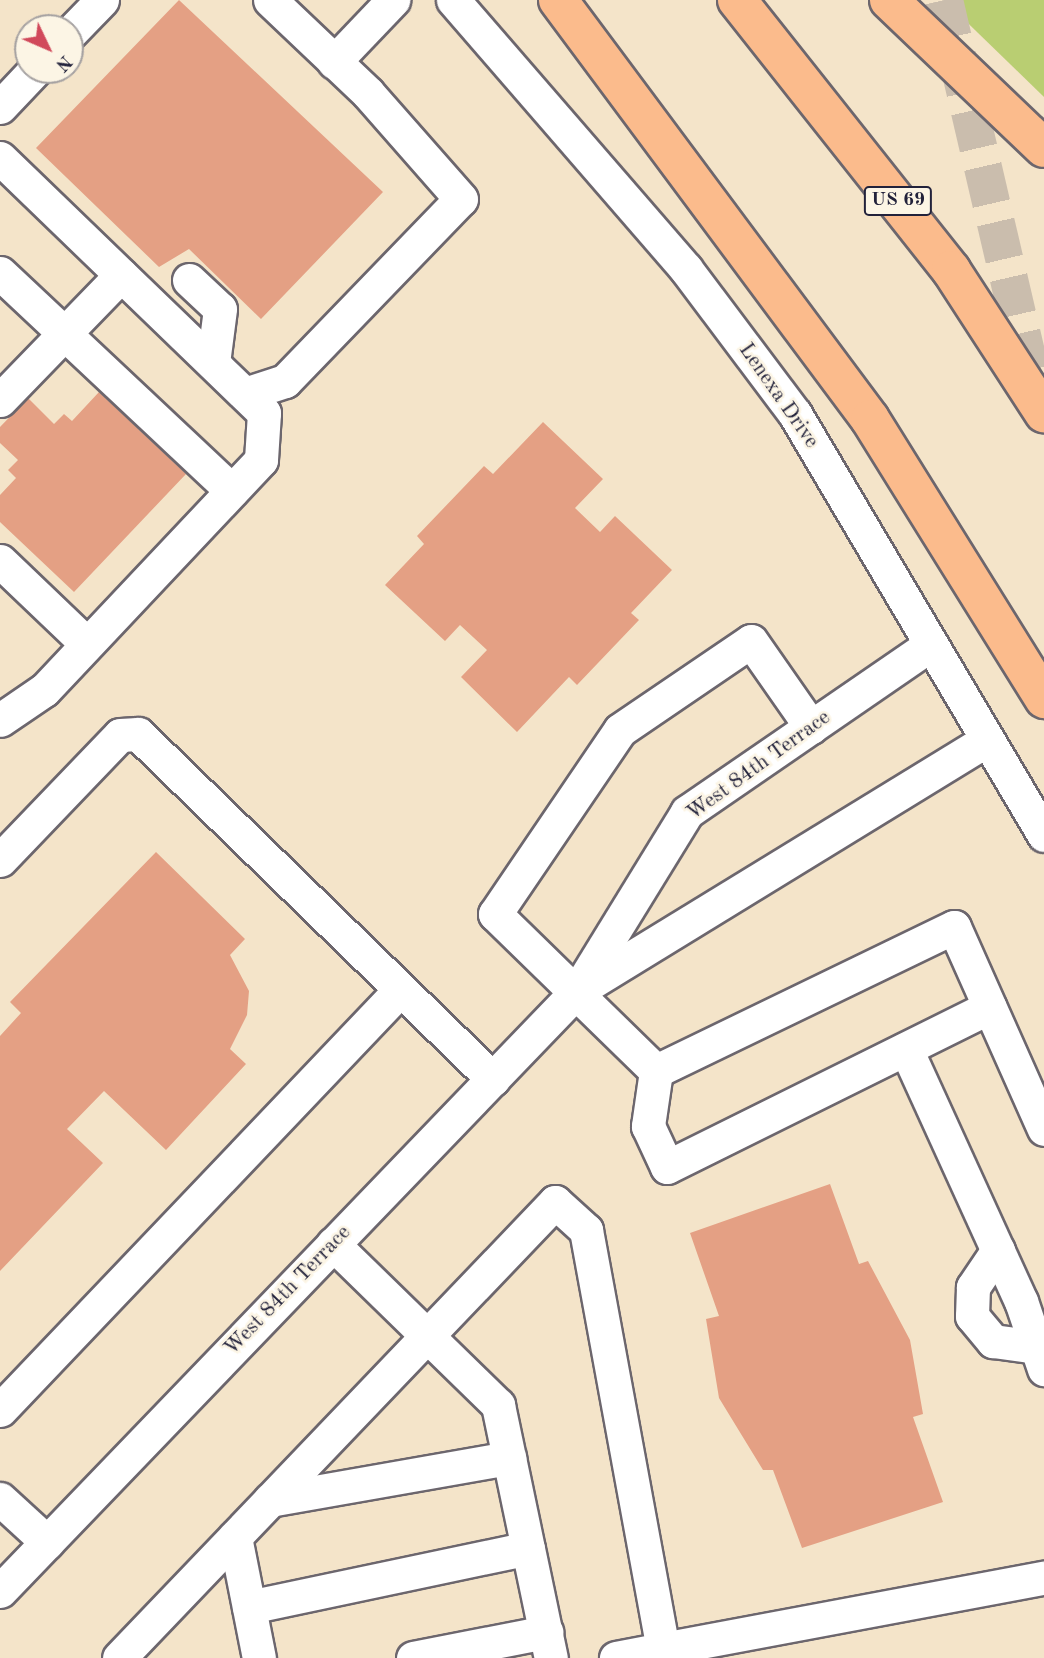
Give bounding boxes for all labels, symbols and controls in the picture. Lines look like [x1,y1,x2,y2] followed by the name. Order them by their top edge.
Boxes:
[14,14,84,84] north arrow
[51,51,75,74] text: N
[863,186,933,216] road number: US 69
[733,339,823,453] street label: Lenexa Drive
[682,706,836,826] street label: West 84th Terrace
[220,1221,356,1361] street label: West 84th Terrace

